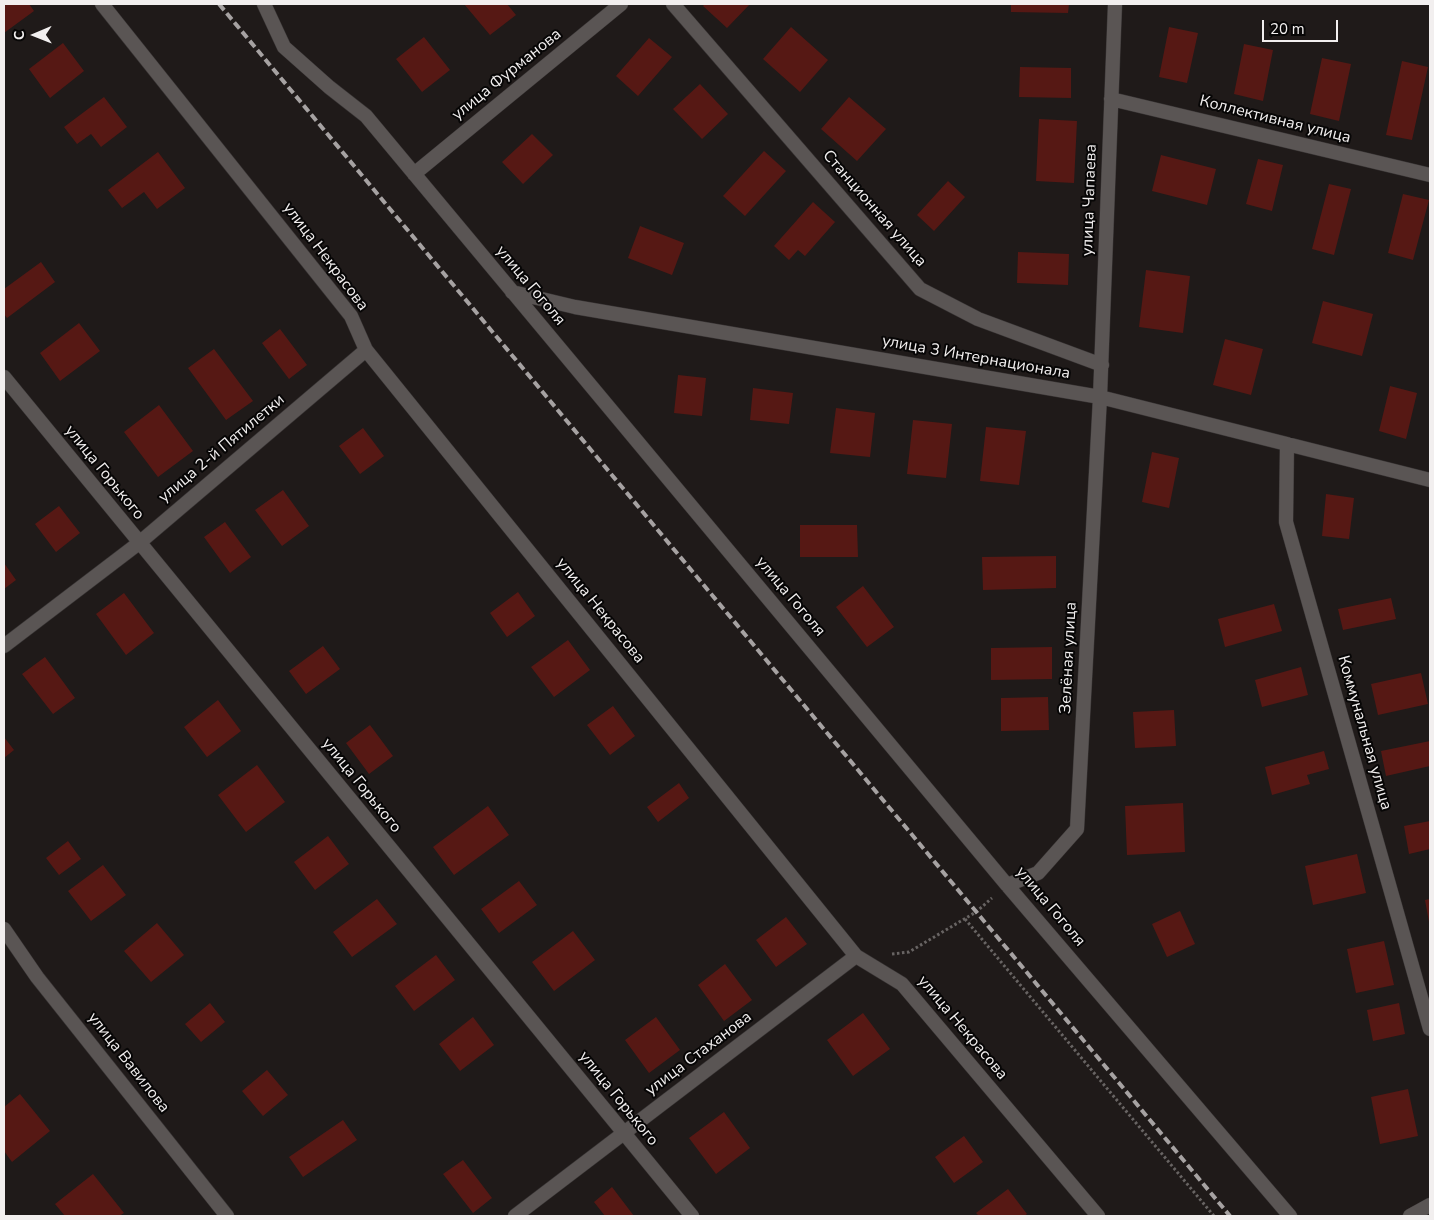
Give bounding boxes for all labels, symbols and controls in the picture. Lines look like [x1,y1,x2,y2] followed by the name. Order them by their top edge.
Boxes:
[10,10,60,60] north arrow
[1264,10,1340,42] scale bar
[1270,19,1305,39] text: 20 m
[448,25,566,125] street label: улица Фурманова
[10,30,29,40] text: С
[1197,92,1353,148] street label: Коллективная улица
[1078,144,1102,256] street label: улица Чапаева
[818,147,930,271] street label: Станционная улица
[278,199,372,315] street label: улица Некрасова
[491,242,569,330] street label: улица Гоголя
[880,332,1072,384] street label: улица 3 Интернационала
[155,391,289,507] street label: улица 2-й Пятилетки
[60,422,148,524] street label: улица Горького
[751,553,829,641] street label: улица Гоголя
[552,554,648,668] street label: улица Некрасова
[1056,602,1082,714] street label: Зелёная улица
[1333,654,1395,812] street label: Коммунальная улица
[317,735,405,837] street label: улица Горького
[1011,863,1089,951] street label: улица Гоголя
[913,972,1011,1084] street label: улица Некрасова
[642,1008,756,1100] street label: улица Стаханова
[83,1009,173,1117] street label: улица Вавилова
[574,1048,662,1150] street label: улица Горького

